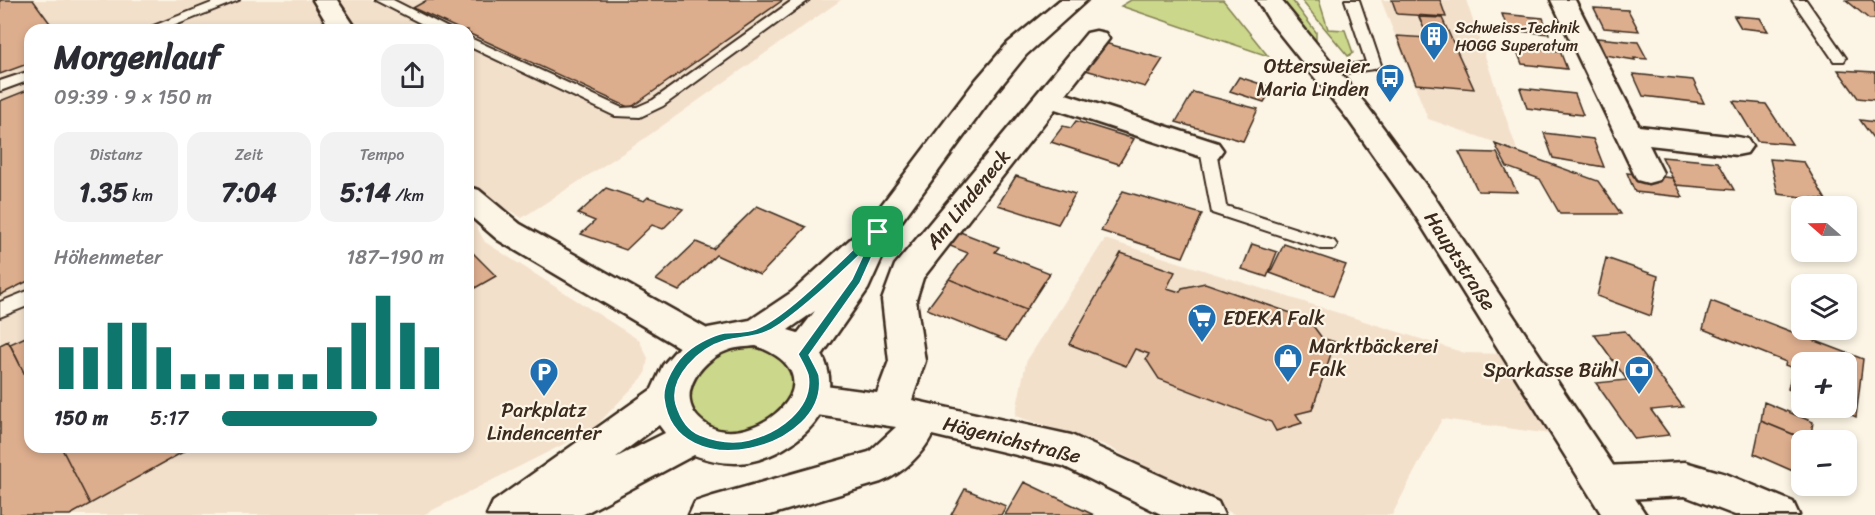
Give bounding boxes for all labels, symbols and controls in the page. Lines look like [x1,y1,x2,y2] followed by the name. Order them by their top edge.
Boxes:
[1455,13,1580,60] place label: Schweiss-Technik HOGG Superatum
[1418,20,1450,62] building icon: Schweiss-Technik HOGG Superatum
[54,28,221,86] text: Morgenlauf
[381,44,444,107] button: share
[1257,49,1371,107] place label: Ottersweier Maria Linden
[1374,62,1406,104] bus stop icon: Ottersweier Maria Linden
[54,80,212,115] text: 09:39 · 9 × 150 m
[90,140,142,169] text: Distanz
[235,140,263,169] text: Zeit
[360,140,404,169] text: Tempo
[916,141,1020,258] street label: Am Lindeneck
[79,169,128,215] text: 1.35
[221,169,277,215] text: 7:04
[340,169,391,215] text: 5:14
[128,181,153,210] text: km
[391,181,424,210] text: /km
[1791,196,1857,262] north arrow
[1791,196,1857,496] map controls
[1414,204,1506,318] street label: Hauptstraße
[852,206,903,257] pin
[861,215,894,248] icon: arrive
[54,240,162,275] text: Höhenmeter
[347,240,444,275] text: 187–190 m
[1791,274,1857,340] button: layers
[1223,301,1325,336] place label: EDEKA Falk
[1186,302,1218,344] supermarket icon: EDEKA Falk
[1309,329,1439,387] place label: Marktbäckerei Falk
[1272,342,1304,384] shop icon: Marktbäckerei Falk
[1791,352,1857,418] button: +
[1483,353,1619,388] place label: Sparkasse Bühl
[1623,354,1655,396] bank icon: Sparkasse Bühl
[528,356,560,398] parking icon: Parkplatz Lindencenter
[487,393,603,451] place label: Parkplatz Lindencenter
[54,401,108,436] text: 150 m
[150,401,188,436] text: 5:17
[939,406,1085,474] street label: Hägenichstraße
[1791,430,1857,496] button: −

